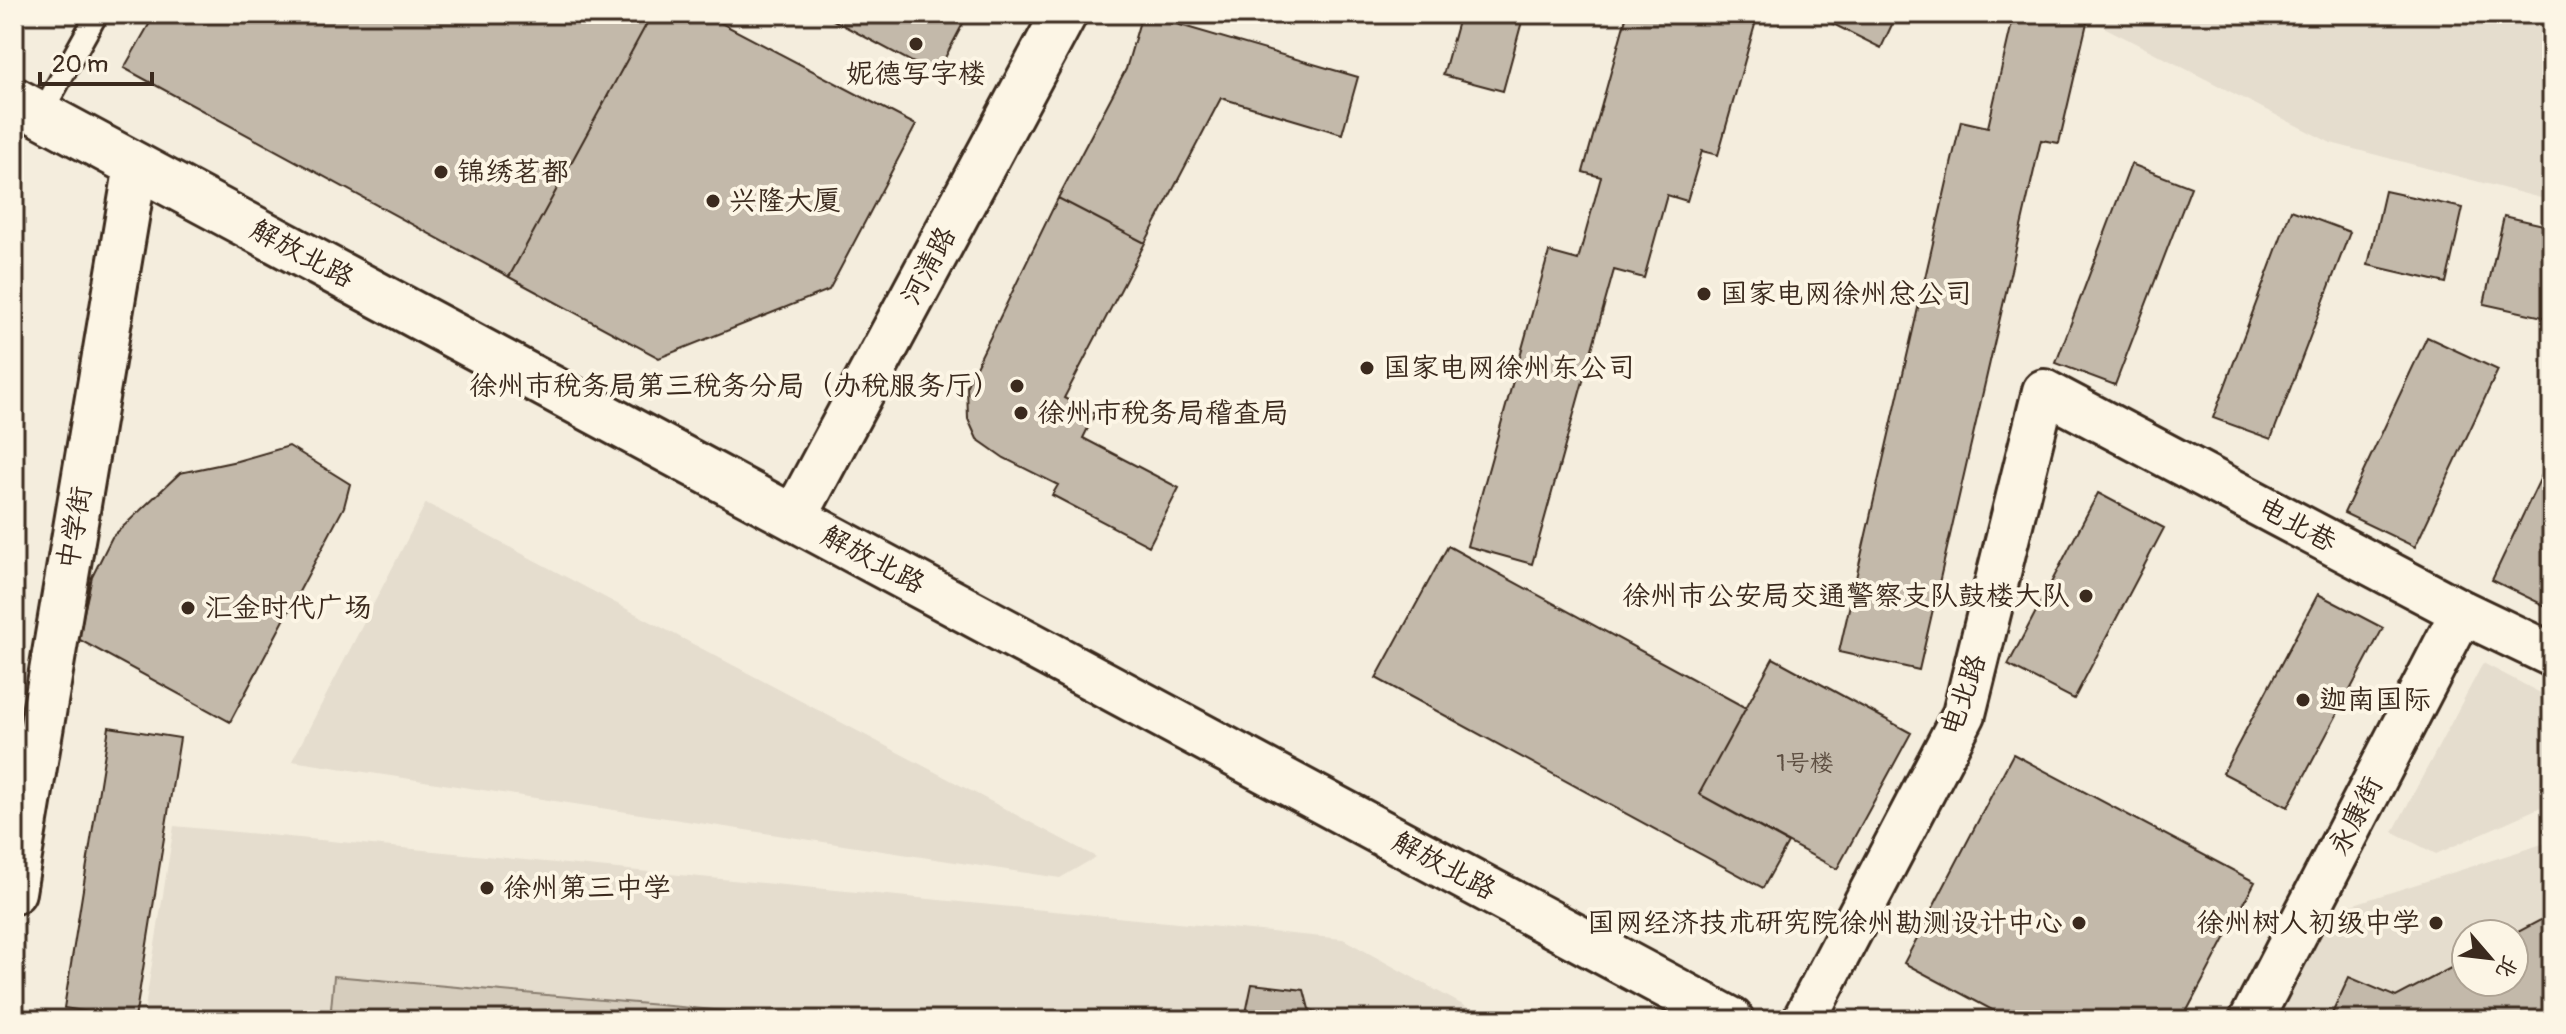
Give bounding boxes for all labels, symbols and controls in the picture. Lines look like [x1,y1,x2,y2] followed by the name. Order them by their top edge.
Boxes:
[907,35,925,53] marker: 妮德写字楼
[40,36,152,86] scale bar
[52,50,108,79] text: 20 m
[846,57,986,92] place label: 妮德写字楼
[457,155,569,190] place label: 锦绣茗都
[432,163,450,181] marker: 锦绣茗都
[729,184,841,219] place label: 兴隆大厦
[704,192,722,210] marker: 兴隆大厦
[244,212,360,296] street label: 解放北路
[894,221,964,311] street label: 河清路
[1720,277,1972,312] place label: 国家电网徐州总公司
[1695,285,1713,303] marker: 国家电网徐州总公司
[1383,351,1635,386] place label: 国家电网徐州东公司
[1358,359,1376,377] marker: 国家电网徐州东公司
[469,369,1001,404] place label: 徐州市税务局第三税务分局（办税服务厅）
[1008,377,1026,395] marker: 徐州市税务局第三税务分局（办税服务厅）
[1037,396,1289,431] place label: 徐州市税务局稽查局
[1012,404,1030,422] marker: 徐州市税务局稽查局
[50,484,100,572] street label: 中学街
[2252,490,2343,561] street label: 电北巷
[815,518,931,602] street label: 解放北路
[1622,579,2070,614] place label: 徐州市公安局交通警察支队鼓楼大队
[2077,587,2095,605] marker: 徐州市公安局交通警察支队鼓楼大队
[204,591,372,626] place label: 汇金时代广场
[179,599,197,617] marker: 汇金时代广场
[1934,650,1994,740] street label: 电北路
[2319,683,2431,718] place label: 迦南国际
[2294,691,2312,709] marker: 迦南国际
[1776,749,1834,778] house number: 1号楼
[2321,771,2391,861] street label: 永康街
[1386,824,1502,908] street label: 解放北路
[503,871,671,906] place label: 徐州第三中学
[478,879,496,897] marker: 徐州第三中学
[1587,906,2063,941] place label: 国网经济技术研究院徐州勘测设计中心
[2196,906,2420,941] place label: 徐州树人初级中学
[2070,914,2088,932] marker: 国网经济技术研究院徐州勘测设计中心
[2427,914,2445,932] marker: 徐州树人初级中学
[2450,918,2530,998] north arrow
[2489,951,2524,983] text: 北

